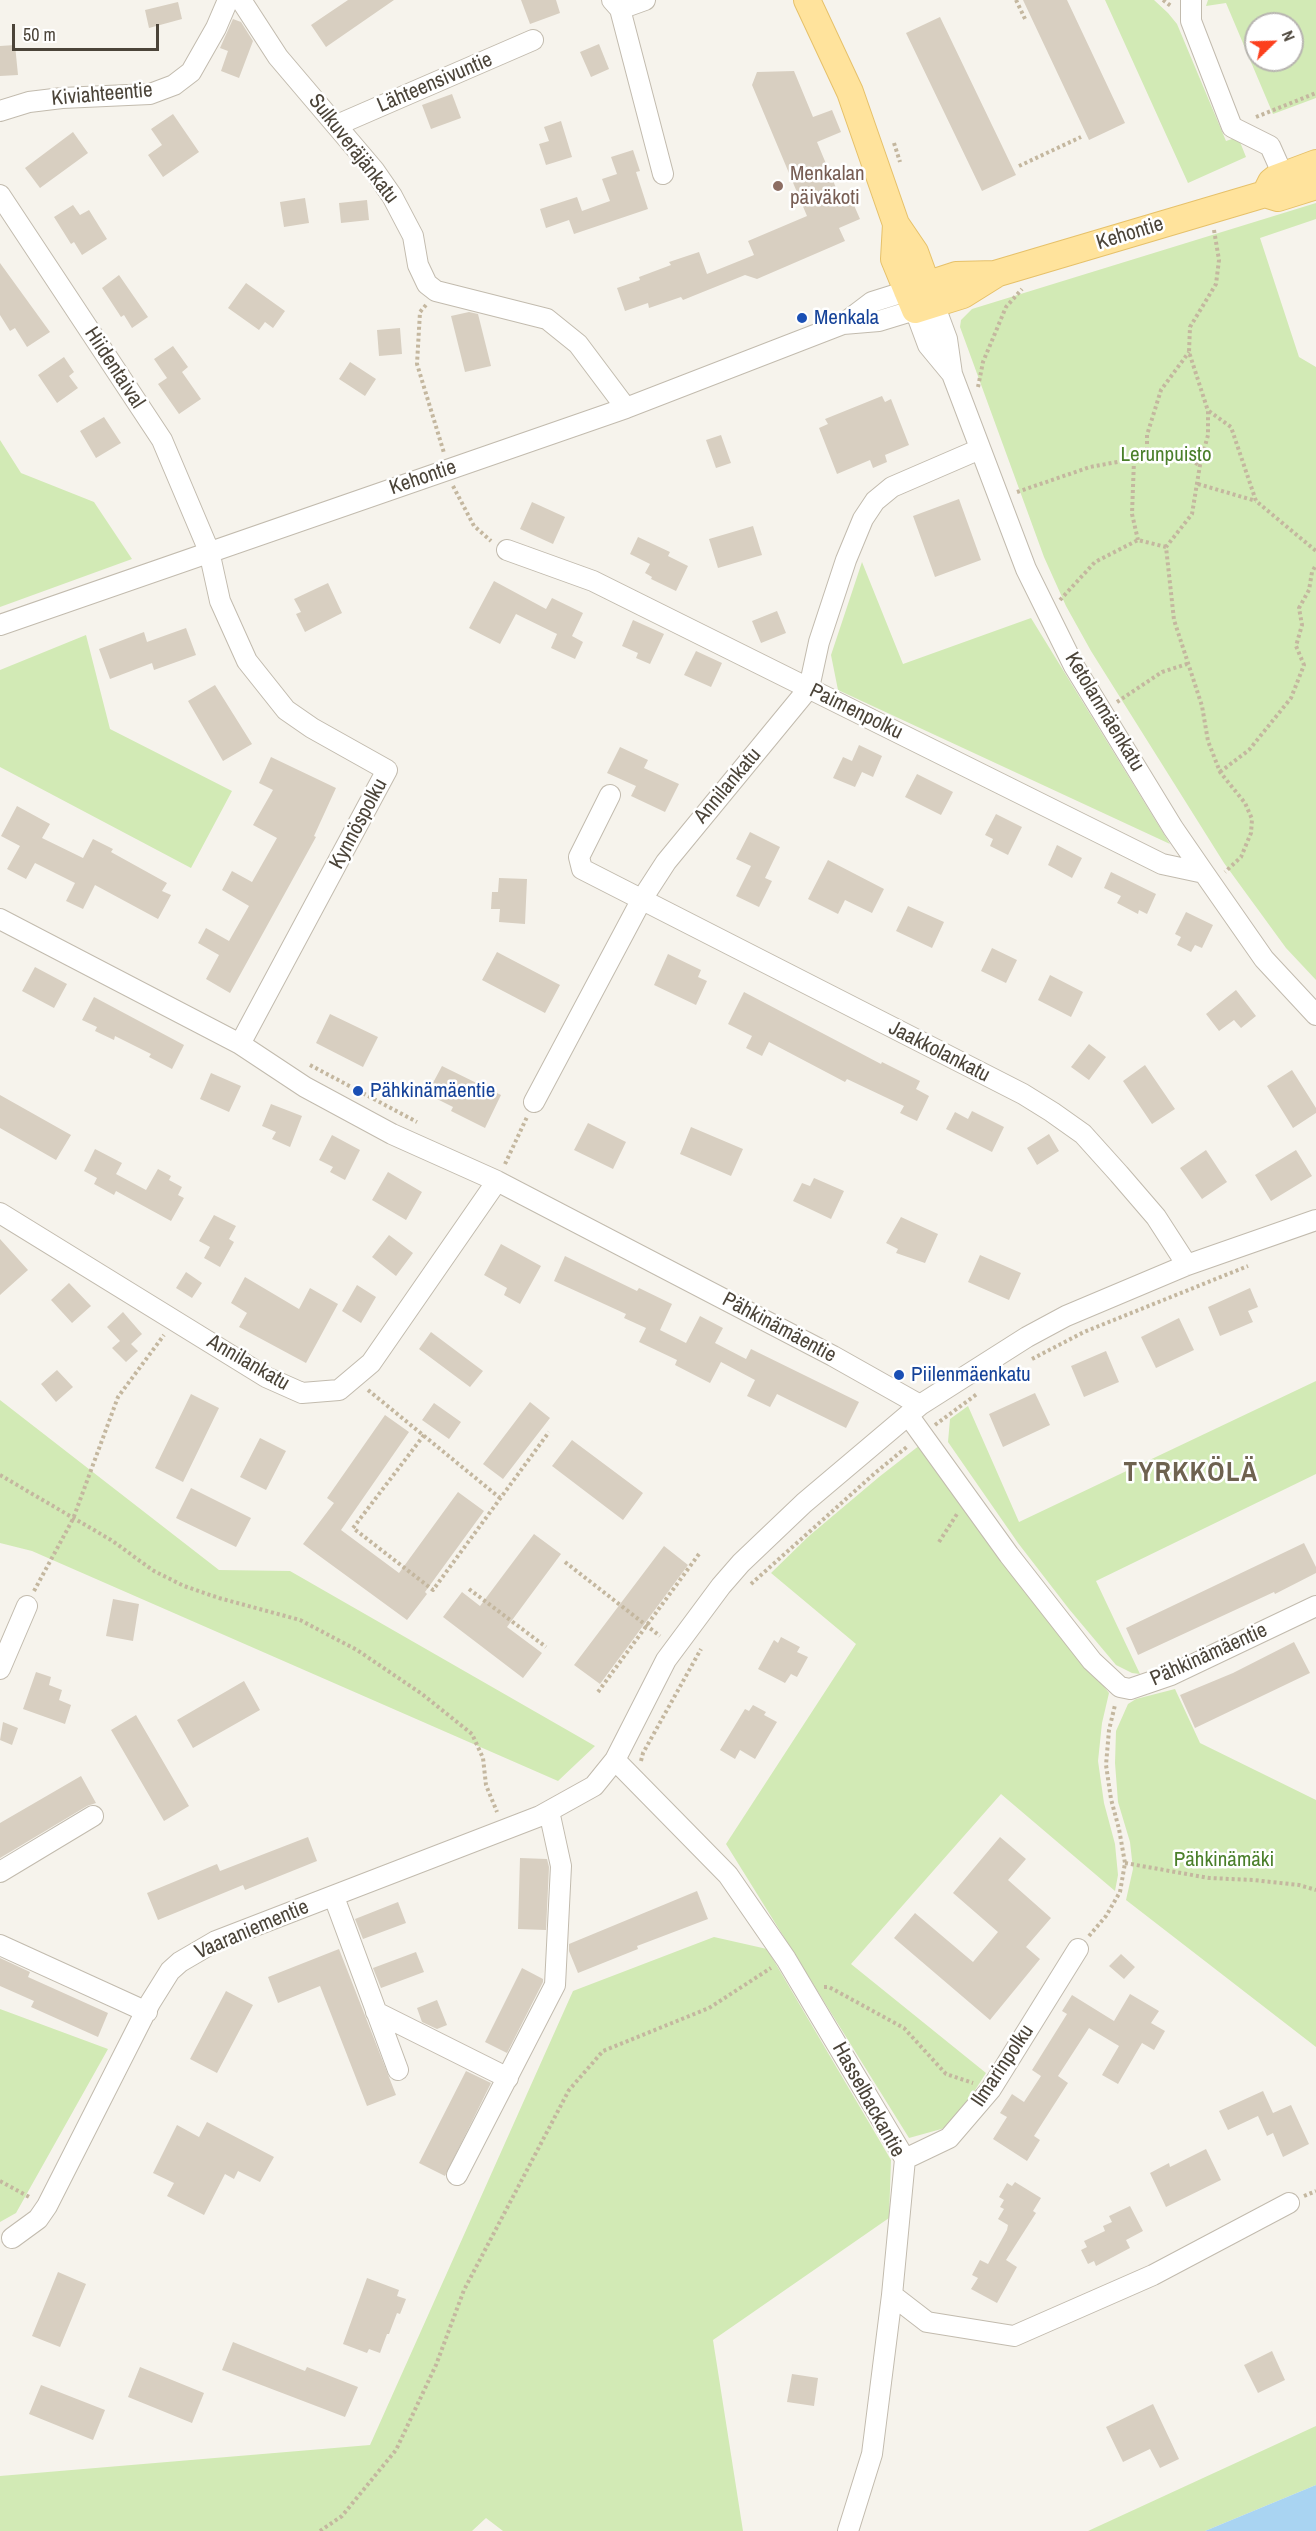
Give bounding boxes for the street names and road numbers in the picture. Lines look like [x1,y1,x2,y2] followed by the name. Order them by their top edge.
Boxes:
[374,47,496,119] street label: Lähteensivuntie
[50,78,154,112] street label: Kiviahteentie
[302,89,404,209] street label: Sulkuveräjänkatu
[1093,212,1167,256] street label: Kehontie
[78,323,150,413] street label: Hiidentaival
[386,455,460,501] street label: Kehontie
[1059,648,1149,776] street label: Ketolanmäenkatu
[805,679,907,745] street label: Paimenpolku
[689,743,767,829] street label: Annilankatu
[325,775,393,873] street label: Kynnöspolku
[884,1016,994,1088] street label: Jaakkolankatu
[718,1287,840,1369] street label: Pähkinämäentie
[202,1329,294,1397] street label: Annilankatu
[1147,1618,1271,1692] street label: Pähkinämäentie
[191,1895,313,1965] street label: Vaaraniementie
[966,2020,1040,2112] street label: Ilmarinpolku
[826,2038,910,2162] street label: Hasselbackantie

